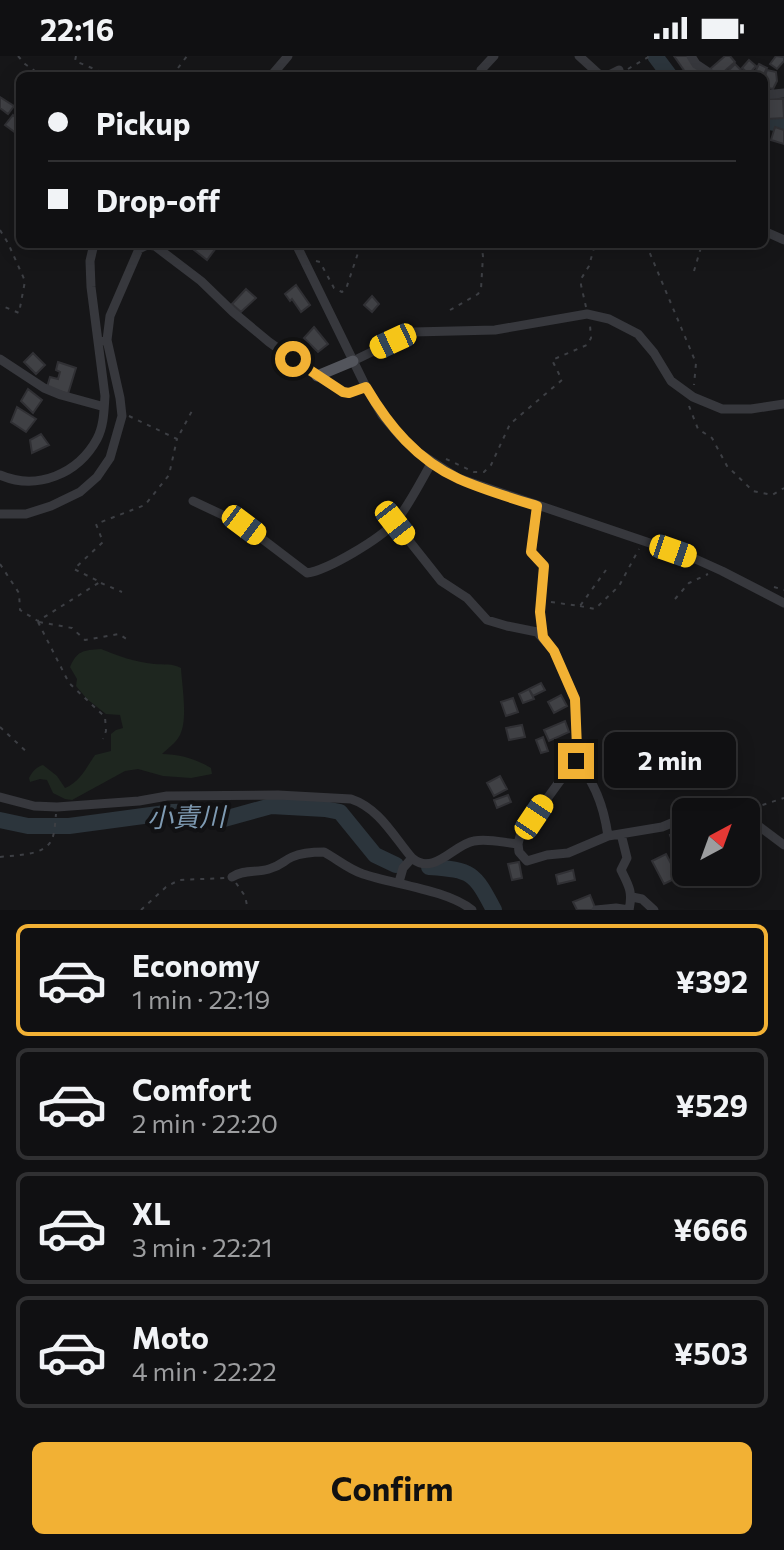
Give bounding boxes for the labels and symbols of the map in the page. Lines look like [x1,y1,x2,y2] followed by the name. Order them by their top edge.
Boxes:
[366,320,420,362] car
[275,341,311,377] route start
[371,497,419,549] car
[218,501,270,549] car
[646,532,700,570] car
[604,733,736,789] callout: 2 min
[558,743,594,779] route end
[511,790,557,844] car
[672,798,760,886] north arrow
[147,800,228,832] water label: 小責川

